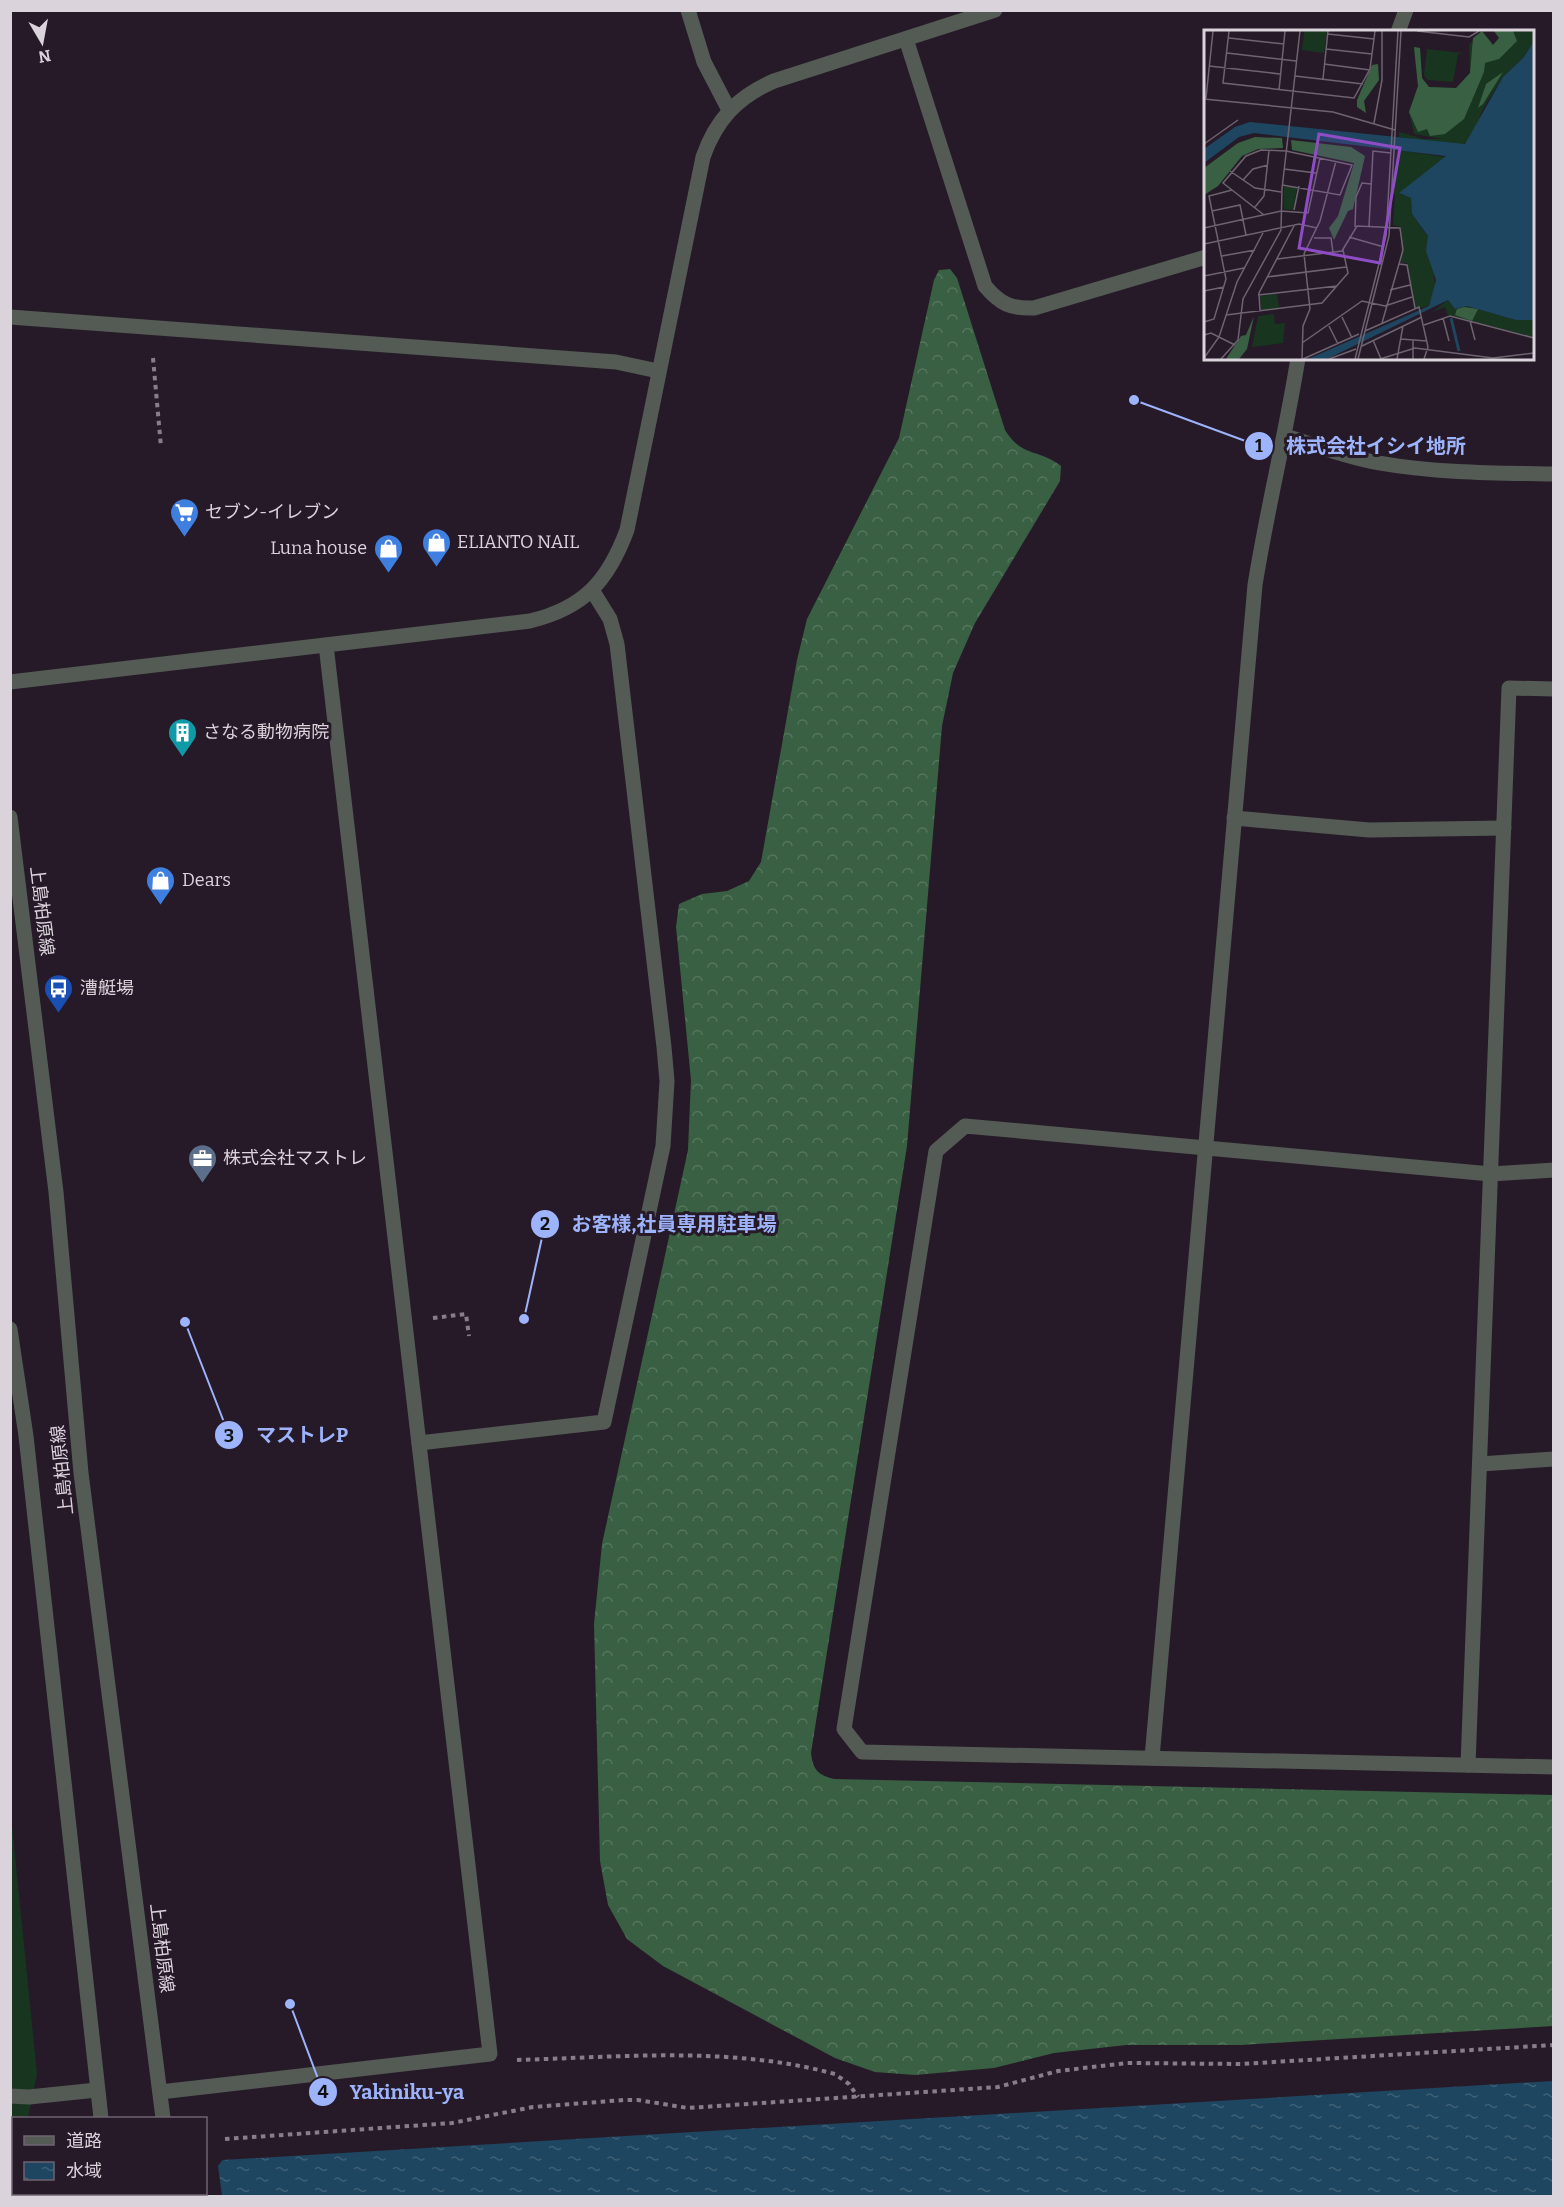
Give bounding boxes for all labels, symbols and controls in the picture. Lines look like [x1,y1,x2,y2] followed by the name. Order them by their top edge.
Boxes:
[12,12,72,72] north arrow
[1204,30,1534,360] inset map
[37,46,52,67] text: N
[1244,427,1478,465] callout: 株式会社イシイ地所
[1286,434,1466,458] text: 株式会社イシイ地所
[1255,435,1263,457] text: 1
[168,496,200,538] supermarket icon: セブン-イレブン
[205,501,339,523] place label: セブン-イレブン
[420,526,452,568] shop icon: ELIANTO NAIL
[457,531,579,553] place label: ELIANTO NAIL
[372,532,404,574] shop icon: Luna house
[270,537,367,559] place label: Luna house
[166,716,198,758] building icon: さなる動物病院
[203,721,329,743] place label: さなる動物病院
[145,864,177,906] shop icon: Dears
[26,865,58,957] street label: 上島柏原線
[182,869,231,891] place label: Dears
[43,972,75,1014] bus stop icon: 漕艇場
[80,977,134,999] place label: 漕艇場
[186,1142,218,1184] office icon: 株式会社マストレ
[223,1147,367,1169] place label: 株式会社マストレ
[530,1205,789,1243] callout: お客様,社員専用駐車場
[572,1212,776,1236] text: お客様,社員専用駐車場
[540,1213,550,1235] text: 2
[214,1416,360,1454] callout: マストレP
[256,1423,348,1447] text: マストレP
[46,1424,78,1516] street label: 上島柏原線
[224,1425,234,1447] text: 3
[146,1902,178,1994] street label: 上島柏原線
[308,2073,477,2111] callout: Yakiniku-ya
[350,2080,464,2104] text: Yakiniku-ya
[318,2081,329,2103] text: 4
[12,2117,207,2195] legend
[66,2130,102,2152] text: 道路
[66,2160,102,2182] text: 水域

